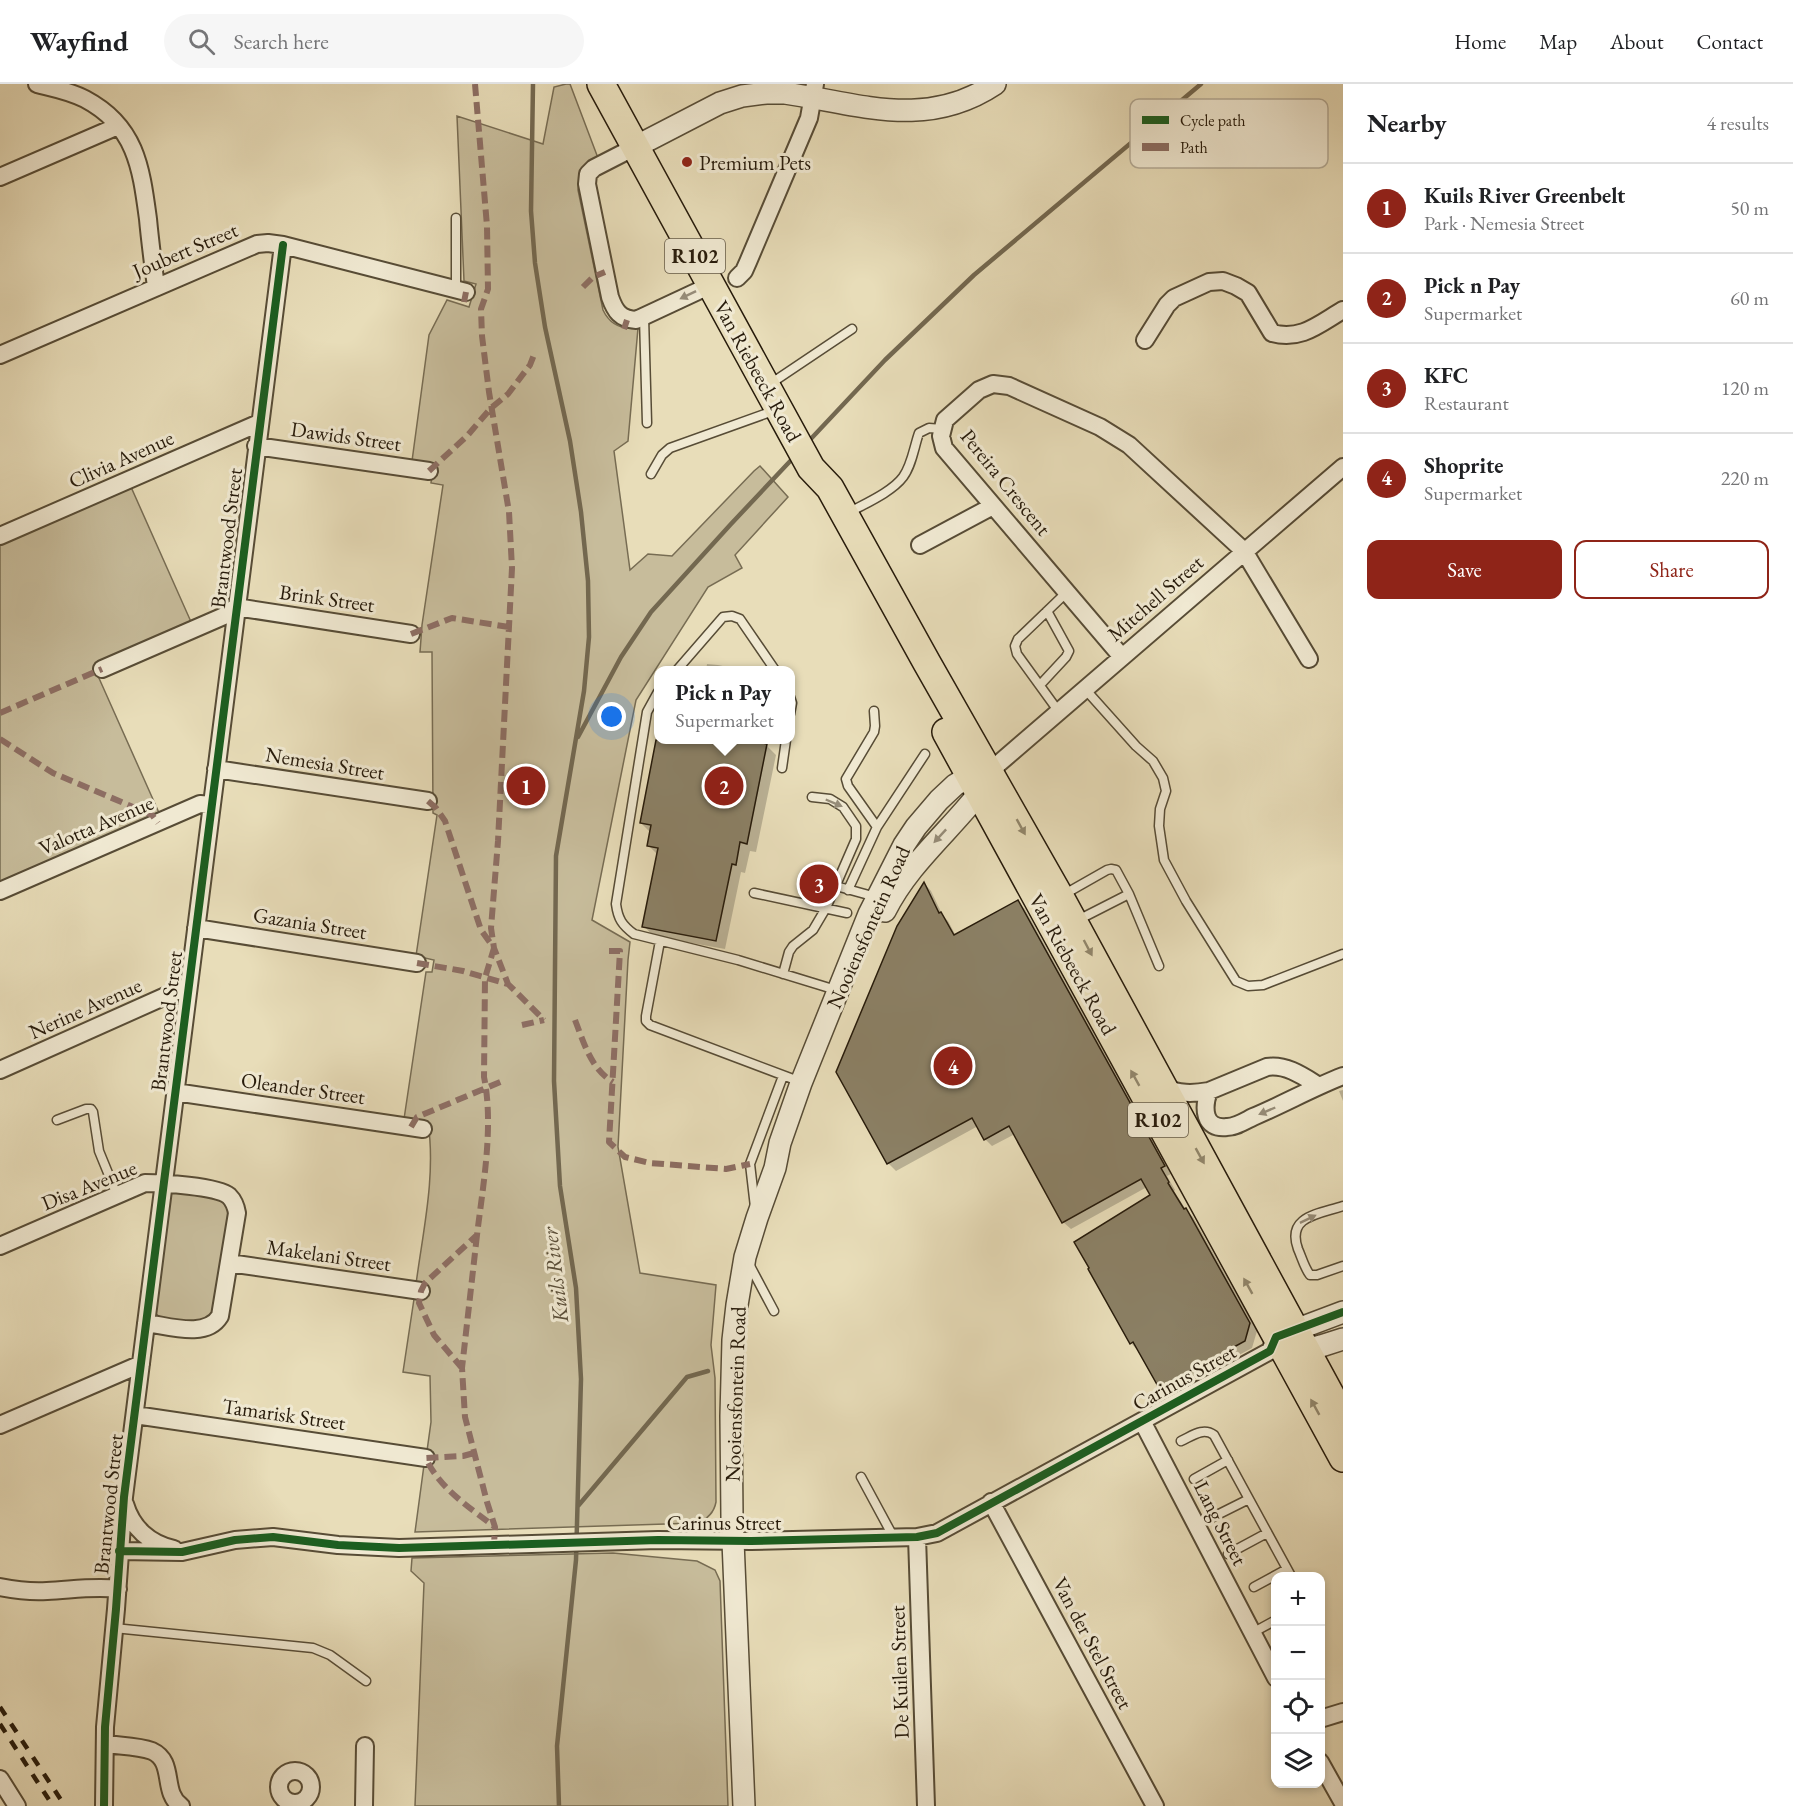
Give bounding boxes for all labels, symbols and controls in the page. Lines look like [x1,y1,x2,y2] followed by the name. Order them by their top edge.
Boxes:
[164,14,584,68] search box
[30,23,128,59] text: Wayfind
[185,25,218,58] icon: search
[233,27,329,56] text: Search here
[1454,28,1506,55] text: Home
[1539,28,1577,55] text: Map
[1610,28,1663,55] text: About
[1696,28,1763,55] text: Contact
[1130,99,1328,168] legend
[1367,106,1447,140] text: Nearby
[1180,110,1245,131] text: Cycle path
[1706,110,1769,136] text: 4 results
[1180,137,1208,158] text: Path
[699,149,811,176] place label: Premium Pets
[680,155,694,169] marker: Premium Pets
[1424,181,1625,210] text: Kuils River Greenbelt
[1381,195,1392,221] text: 1
[1730,195,1769,221] text: 50 m
[1424,210,1584,236] text: Park · Nemesia Street
[127,216,242,285] street label: Joubert Street
[665,239,725,273] road number: R102
[1424,271,1520,300] text: Pick n Pay
[1381,285,1392,311] text: 2
[1730,285,1769,311] text: 60 m
[679,290,697,300] one-way arrow
[708,296,808,447] street label: Van Riebeeck Road
[1424,300,1522,326] text: Supermarket
[1424,361,1468,390] text: KFC
[1381,375,1392,401] text: 3
[1721,375,1769,401] text: 120 m
[1424,390,1509,416] text: Restaurant
[289,415,403,457] street label: Dawids Street
[955,423,1058,541] street label: Pereira Crescent
[64,424,178,494] street label: Clivia Avenue
[1424,451,1503,480] text: Shoprite
[1381,465,1392,491] text: 4
[1721,465,1769,491] text: 220 m
[204,466,248,610] street label: Brantwood Street
[1424,480,1522,506] text: Supermarket
[1367,540,1562,599] button: Save
[1574,540,1769,599] button: Share
[1101,549,1209,647] street label: Mitchell Street
[278,578,377,618] street label: Brink Street
[654,666,795,744] popup
[675,678,771,707] text: Pick n Pay
[597,702,626,731] your location
[675,707,774,733] text: Supermarket
[264,740,387,786] street label: Nemesia Street
[506,764,546,808] pin: 1
[704,764,744,808] pin: 2
[35,789,157,861] street label: Valotta Avenue
[825,798,843,808] one-way arrow
[1016,818,1026,835] one-way arrow
[934,828,947,843] one-way arrow
[820,841,916,1013] street label: Nooiensfontein Road
[800,862,838,906] pin: 3
[1023,889,1123,1040] street label: Van Riebeeck Road
[251,901,369,945] street label: Gazania Street
[1083,940,1093,957] one-way arrow
[144,949,188,1093] street label: Brantwood Street
[24,971,146,1045] street label: Nerine Avenue
[934,1044,972,1088] pin: 4
[239,1066,367,1110] street label: Oleander Street
[1130,1069,1140,1086] one-way arrow
[1128,1103,1188,1137] road number: R102
[1258,1107,1276,1117] one-way arrow
[1195,1148,1205,1165] one-way arrow
[37,1154,141,1216] street label: Disa Avenue
[1299,1215,1317,1225] one-way arrow
[535,1224,575,1325] water label: Kuils River
[265,1233,393,1277] street label: Makelani Street
[1243,1277,1253,1294] one-way arrow
[718,1305,752,1482] street label: Nooiensfontein Road
[1127,1337,1241,1417] street label: Carinus Street
[221,1392,348,1436] street label: Tamarisk Street
[1310,1398,1320,1415] one-way arrow
[87,1432,129,1576] street label: Brantwood Street
[1188,1476,1254,1570] street label: Lang Street
[667,1509,782,1536] street label: Carinus Street
[1047,1572,1139,1714] street label: Van der Stel Street
[1271,1572,1325,1788] map controls
[1271,1572,1325,1626] button: +
[883,1604,915,1739] street label: De Kuilen Street
[1271,1626,1325,1680] button: −
[1271,1680,1325,1734] button: locate
[1271,1734,1325,1788] button: layers

